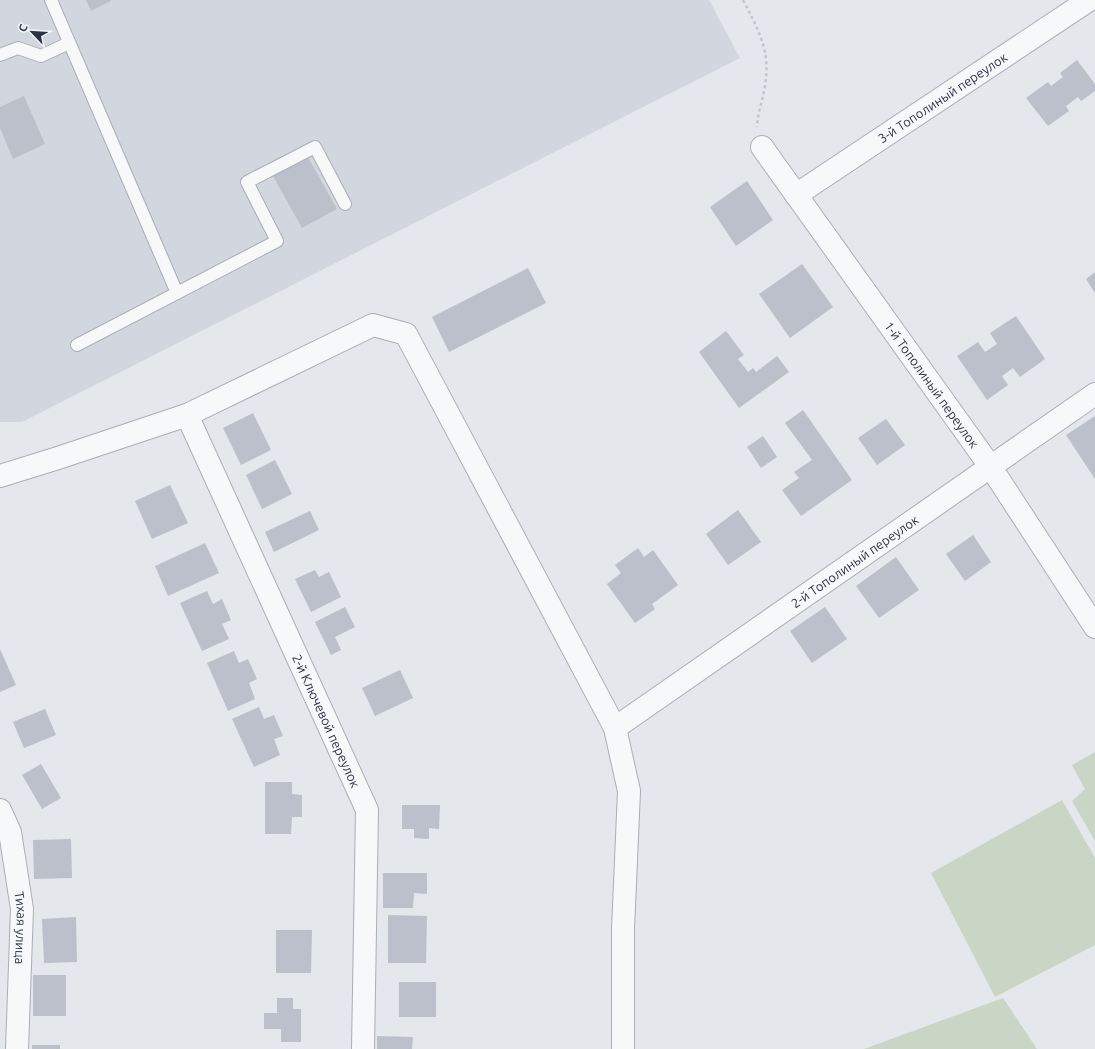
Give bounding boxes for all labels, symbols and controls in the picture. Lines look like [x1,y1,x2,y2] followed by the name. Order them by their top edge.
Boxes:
[12,12,52,52] north arrow
[16,22,30,33] text: С
[875,49,1010,145] street label: 3-й Тополиный переулок
[882,319,982,451] street label: 1-й Тополиный переулок
[788,512,921,610] street label: 2-й Тополиный переулок
[290,652,363,790] street label: 2-й Ключевой переулок
[12,890,29,965] street label: Тихая улица

